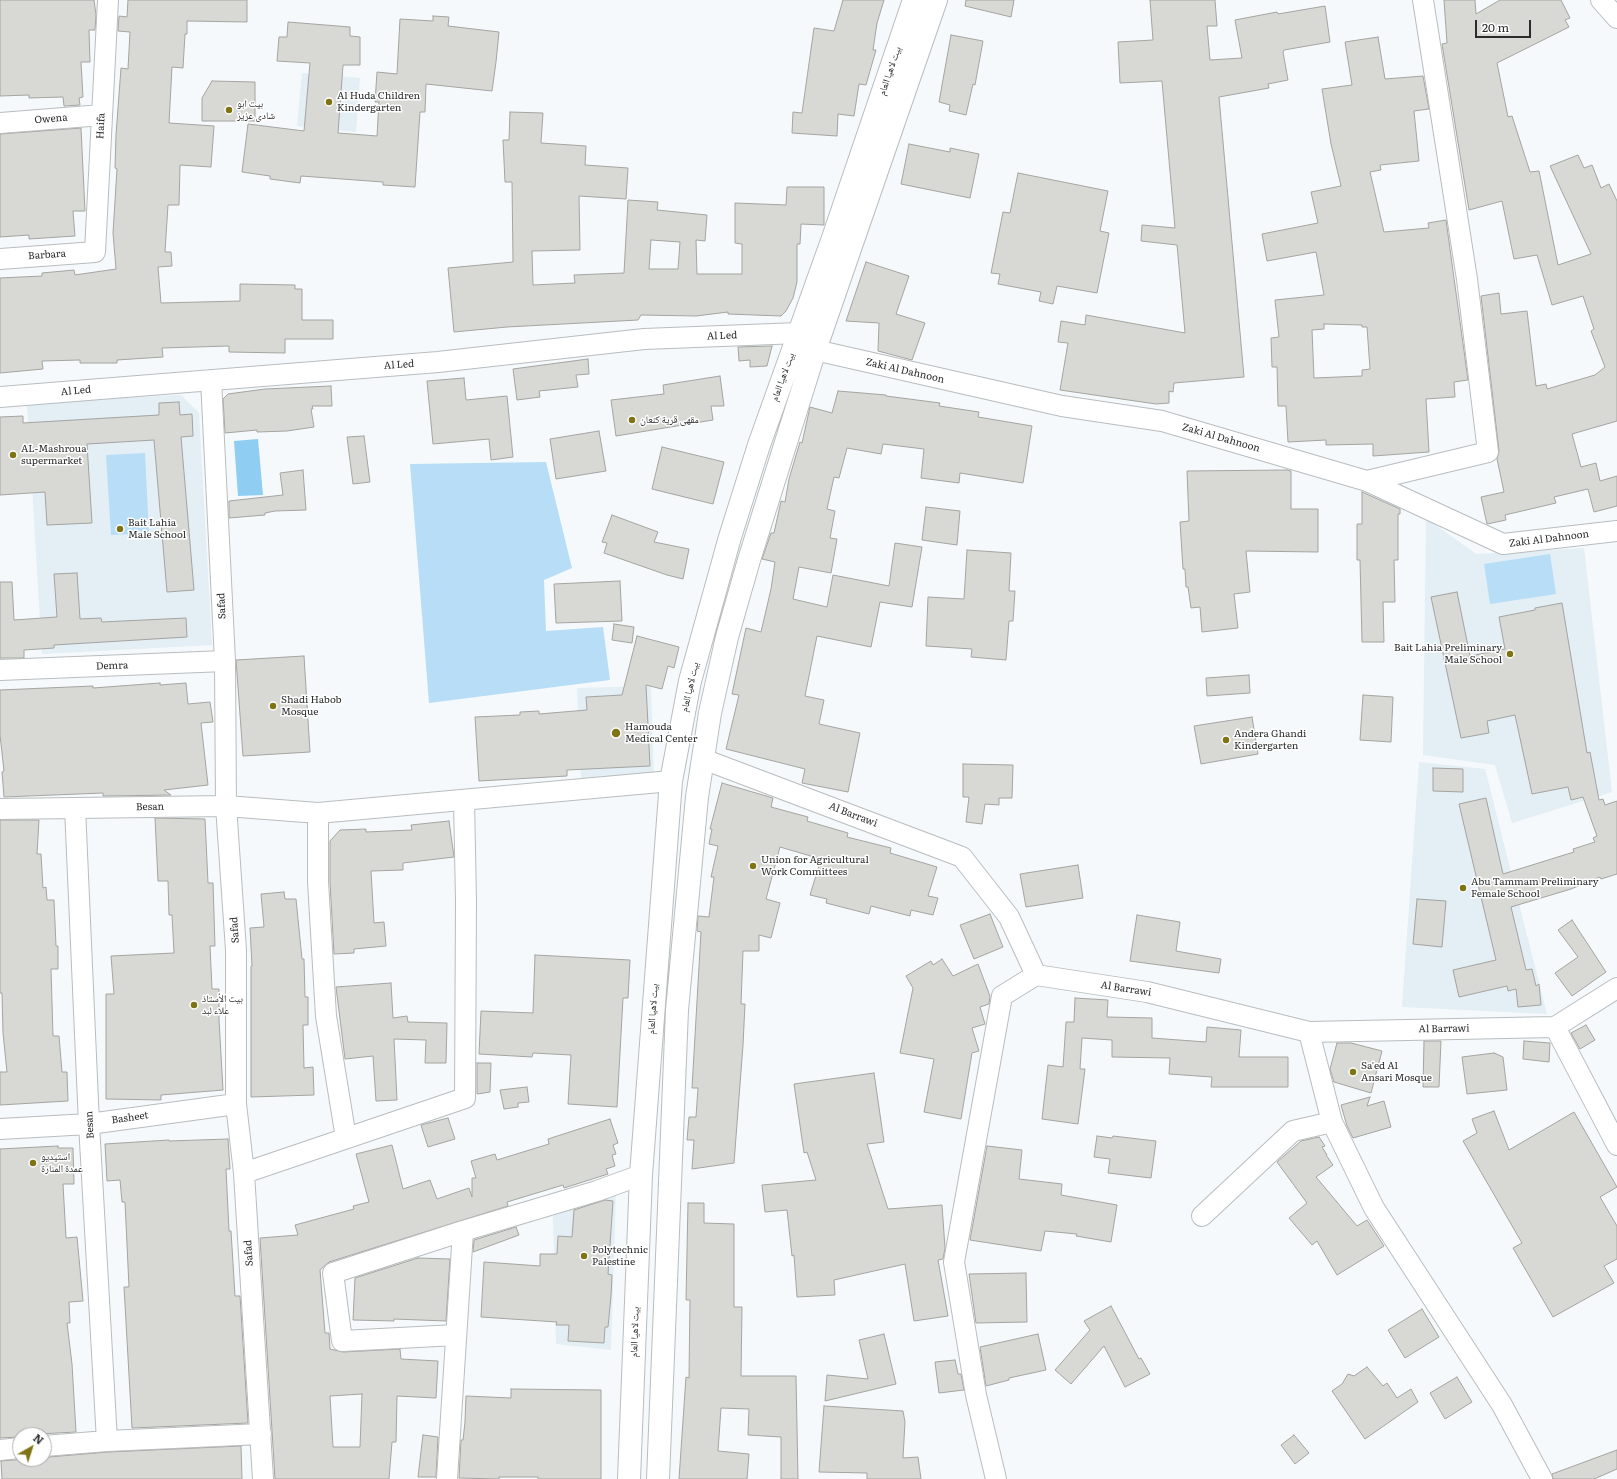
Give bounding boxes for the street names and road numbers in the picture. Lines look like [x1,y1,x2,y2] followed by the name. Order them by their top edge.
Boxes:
[876,45,904,97] street label: بيت لاهيا العام
[34,112,68,126] street label: Owena
[94,113,108,139] street label: Haifa
[28,248,66,262] street label: Barbara
[707,329,737,343] street label: Al Led
[769,351,797,403] street label: بيت لاهيا العام
[864,356,946,386] street label: Zaki Al Dahnoon
[383,358,415,372] street label: Al Led
[60,384,92,398] street label: Al Led
[1181,421,1261,455] street label: Zaki Al Dahnoon
[1508,528,1590,550] street label: Zaki Al Dahnoon
[215,592,229,620] street label: Safad
[96,659,128,673] street label: Demra
[678,661,702,713] street label: بيت لاهيا العام
[827,800,879,830] street label: Al Barrawi
[136,801,164,813] street label: Besan
[228,916,242,944] street label: Safad
[1100,979,1152,999] street label: Al Barrawi
[645,983,661,1035] street label: بيت لاهيا العام
[1418,1023,1470,1035] street label: Al Barrawi
[111,1109,149,1127] street label: Basheet
[83,1111,97,1139] street label: Besan
[242,1239,256,1267] street label: Safad
[628,1306,642,1358] street label: بيت لاهيا العام

